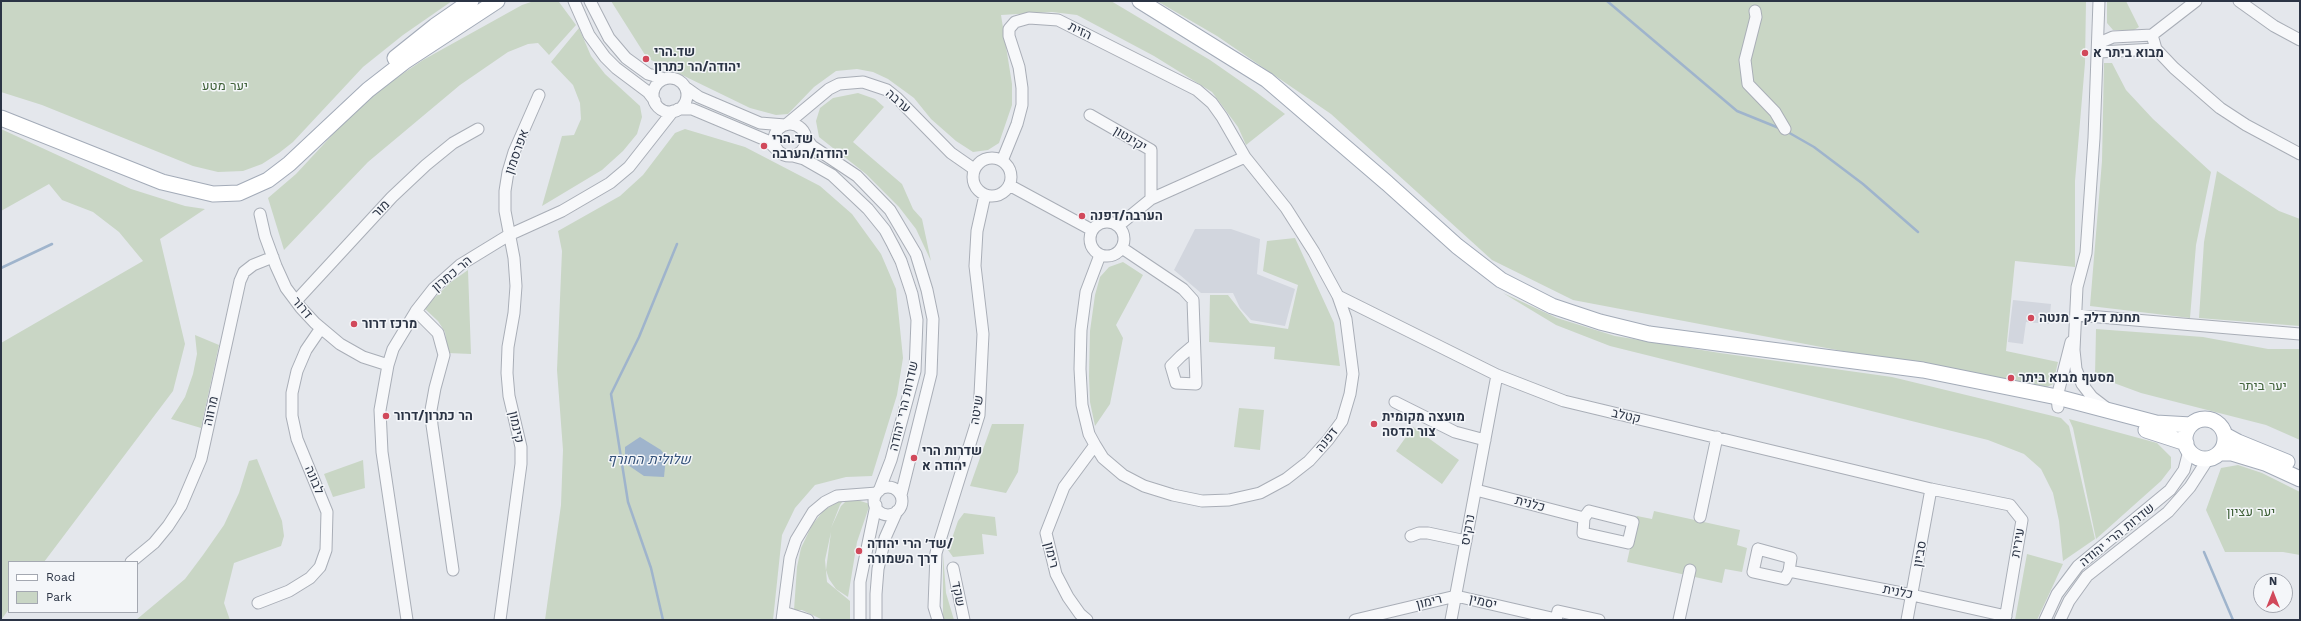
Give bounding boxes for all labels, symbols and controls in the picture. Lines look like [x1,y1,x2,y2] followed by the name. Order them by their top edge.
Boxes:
[1066,19,1094,43] street label: הזית
[654,44,741,75] place label: שד.הרי יהודה/הר כתרון
[2093,45,2164,61] place label: מבוא ביתר א
[2080,48,2090,58] marker: מבוא ביתר א
[641,54,651,64] marker: שד.הרי יהודה/הר כתרון
[202,78,248,94] park label: יער מטע
[882,86,914,116] street label: ערבה
[1110,123,1150,155] street label: יקינטון
[502,127,532,177] street label: אפרסמון
[772,131,848,162] place label: שד.הרי יהודה/הערבה
[759,141,769,151] marker: שד.הרי יהודה/הערבה
[369,197,393,221] street label: מור
[1090,208,1163,224] place label: הערבה/דפנה
[1077,211,1087,221] marker: הערבה/דפנה
[429,253,475,295] street label: הר כתרון
[289,294,315,322] street label: דרור
[2039,310,2140,326] place label: תחנת דלק - מנטה
[2026,313,2036,323] marker: תחנת דלק - מנטה
[362,316,417,332] place label: מרכז דרור
[349,319,359,329] marker: מרכז דרור
[886,359,922,453] street label: שדרות הרי יהודה
[2019,370,2114,386] place label: מסעף מבוא ביתר
[2006,373,2016,383] marker: מסעף מבוא ביתר
[2239,378,2287,394] park label: יער ביתר
[967,394,987,426] street label: שיטה
[200,395,222,427] street label: מרווה
[1610,405,1642,427] street label: קטלב
[394,408,473,424] place label: הר כתרון/דרור
[505,409,527,445] street label: קינמון
[1382,409,1465,440] place label: מועצה מקומית צור הדסה
[381,411,391,421] marker: הר כתרון/דרור
[1369,419,1379,429] marker: מועצה מקומית צור הדסה
[1312,424,1342,456] street label: דפנה
[922,443,982,474] place label: שדרות הרי יהודה א
[607,452,691,468] water label: שלולית החורף
[909,453,919,463] marker: שדרות הרי יהודה א
[301,463,327,497] street label: לבונה
[1513,493,1547,515] street label: כלנית
[2076,500,2158,570] street label: שדרות הרי יהודה
[2227,504,2275,520] park label: יער עציון
[1458,513,1478,547] street label: נרקיס
[2008,527,2028,559] street label: עירית
[867,536,953,567] place label: שד׳ הרי יהודה/ דרך השמורה
[1040,540,1062,570] street label: רימון
[1910,540,1930,568] street label: סביון
[854,546,864,556] marker: שד׳ הרי יהודה/ דרך השמורה
[8,561,138,613] legend
[46,570,75,584] text: Road
[2253,573,2293,613] north arrow
[2269,575,2277,588] text: N
[948,580,968,608] street label: שקד
[1882,581,1914,603] street label: כלנית
[46,590,72,604] text: Park
[1414,591,1444,613] street label: רימון
[1468,591,1498,613] street label: יסמין

